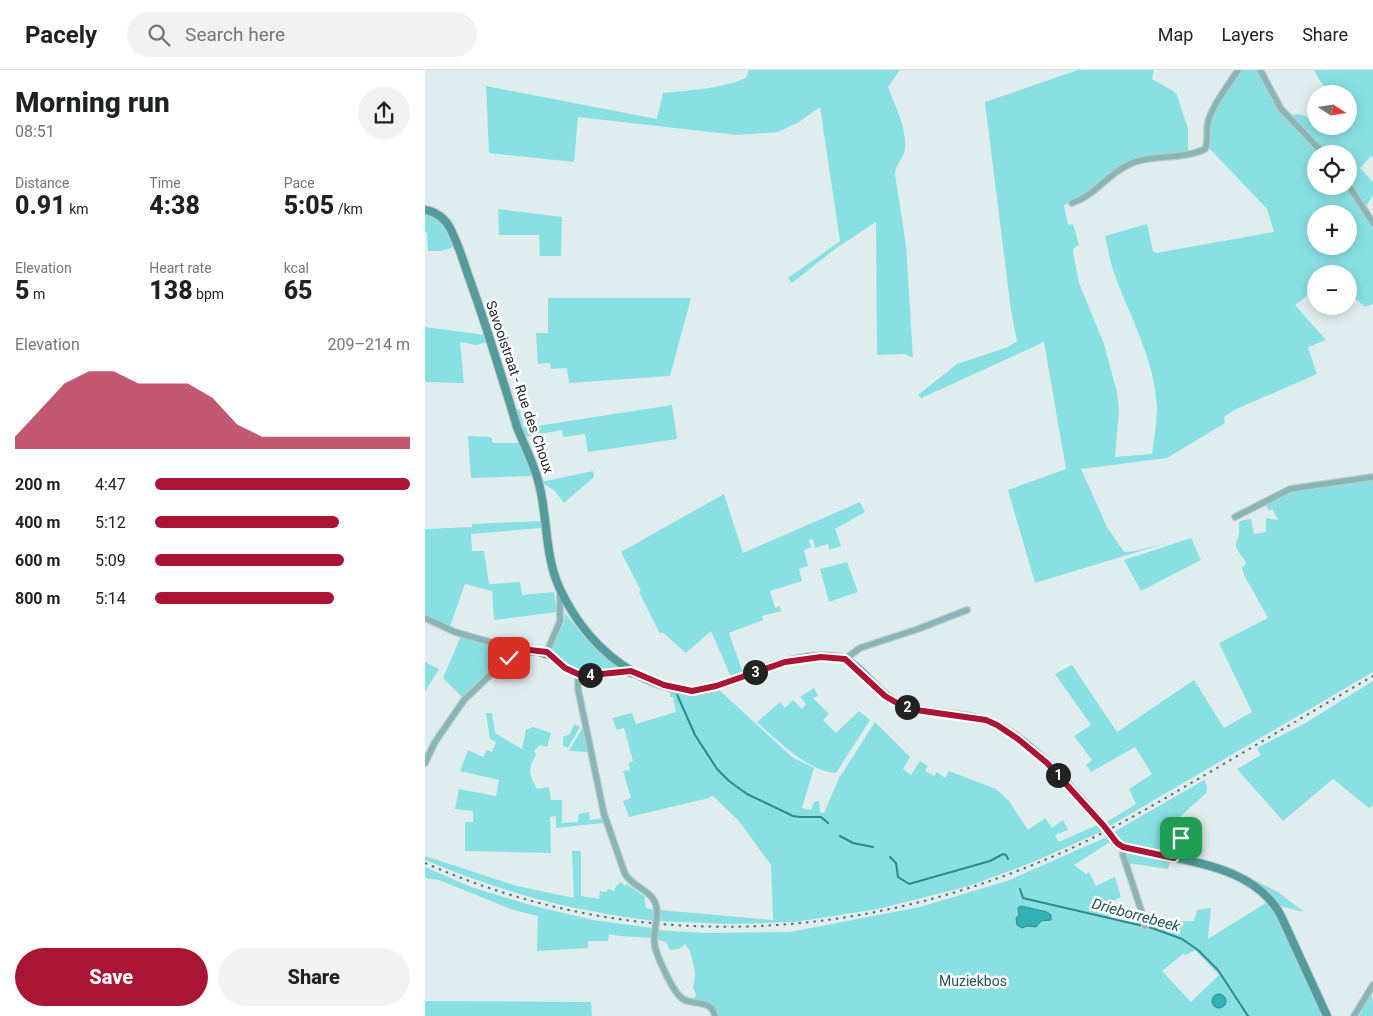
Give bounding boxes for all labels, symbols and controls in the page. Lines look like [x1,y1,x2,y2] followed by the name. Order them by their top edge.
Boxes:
[127,12,477,57] search box
[25,21,97,49] text: Pacely
[145,21,173,49] icon: search
[185,23,285,46] text: Search here
[1158,24,1193,45] text: Map
[1221,24,1274,45] text: Layers
[1302,24,1348,45] text: Share
[1307,85,1357,135] north arrow
[1307,85,1357,315] map controls
[15,86,170,119] text: Morning run
[358,87,410,139] button: share
[15,122,55,141] text: 08:51
[1307,145,1357,195] button: locate
[15,175,70,191] text: Distance
[149,175,181,191] text: Time
[284,175,315,191] text: Pace
[15,191,66,220] text: 0.91
[149,191,200,220] text: 4:38
[284,191,334,220] text: 5:05
[66,201,89,217] text: km
[334,201,363,217] text: /km
[1307,205,1357,255] button: +
[15,260,72,276] text: Elevation
[149,260,212,276] text: Heart rate
[284,260,309,276] text: kcal
[1307,265,1357,315] button: −
[15,276,29,305] text: 5
[149,276,193,305] text: 138
[284,276,313,305] text: 65
[29,286,45,302] text: m
[193,286,224,302] text: bpm
[483,299,557,475] street label: Savooistraat - Rue des Choux
[15,335,80,354] text: Elevation
[328,335,410,354] text: 209–214 m
[15,475,60,494] text: 200 m
[95,475,126,494] text: 4:47
[15,513,60,532] text: 400 m
[95,513,126,532] text: 5:12
[15,551,60,570] text: 600 m
[95,551,126,570] text: 5:09
[15,589,60,608] text: 800 m
[95,589,126,608] text: 5:14
[488,637,530,679] pin
[495,644,523,672] icon: check
[743,660,767,684] pin: 3
[577,662,603,688] pin: 4
[751,664,760,680] text: 3
[586,667,595,683] text: 4
[895,694,919,720] pin: 2
[903,699,912,715] text: 2
[1045,762,1071,788] pin: 1
[1054,767,1063,783] text: 1
[1160,817,1202,859] pin
[1167,824,1195,852] icon: arrive
[1090,895,1183,936] water label: Drieborrebeek
[15,948,208,1006] button: Save
[218,948,410,1006] button: Share
[939,973,1007,989] park label: Muziekbos

